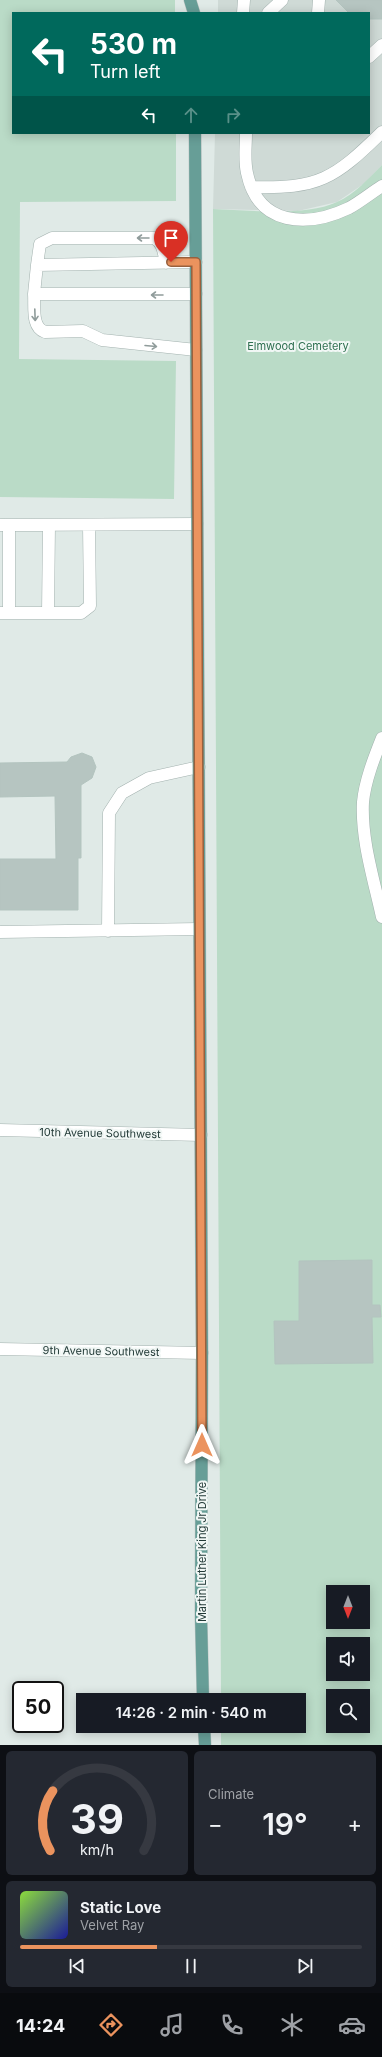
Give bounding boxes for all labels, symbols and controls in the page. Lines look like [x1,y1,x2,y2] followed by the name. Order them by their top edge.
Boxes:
[90,27,177,61] text: 530 m
[24,28,76,80] icon: left
[90,61,160,82] text: Turn left
[138,104,160,126] icon: left
[180,104,202,126] icon: ahead
[222,104,244,126] icon: right
[154,221,188,262] pin
[160,227,182,249] icon: arrive
[137,234,150,242] one-way arrow
[151,291,164,299] one-way arrow
[32,308,39,321] one-way arrow
[247,339,349,353] park label: Elmwood Cemetery
[144,342,157,349] one-way arrow
[39,1125,161,1141] street label: 10th Avenue Southwest
[42,1343,160,1359] street label: 9th Avenue Southwest
[181,1424,223,1466] position arrow
[195,1482,209,1622] street label: Martin Luther King Jr Drive
[326,1585,370,1629] north arrow
[326,1585,370,1733] map controls
[326,1637,370,1681] button: sound
[12,1681,64,1733] speed limit sign: 50
[326,1689,370,1733] button: search
[115,1703,267,1722] text: 14:26 · 2 min · 540 m
[208,1786,254,1802] text: Climate
[70,1794,124,1844] text: 39
[262,1806,308,1842] text: 19°
[208,1811,223,1837] text: −
[347,1811,362,1837] text: +
[80,1841,114,1858] text: km/h
[80,1898,161,1917] text: Static Love
[80,1917,144,1933] text: Velvet Ray
[66,1955,88,1977] icon: previous
[180,1955,202,1977] icon: pause
[294,1955,316,1977] icon: next
[97,2011,125,2039] icon: directions
[158,2011,186,2039] icon: music
[218,2011,246,2039] icon: phone
[278,2011,306,2039] icon: climate
[338,2011,366,2039] icon: car
[16,2015,65,2036] text: 14:24

